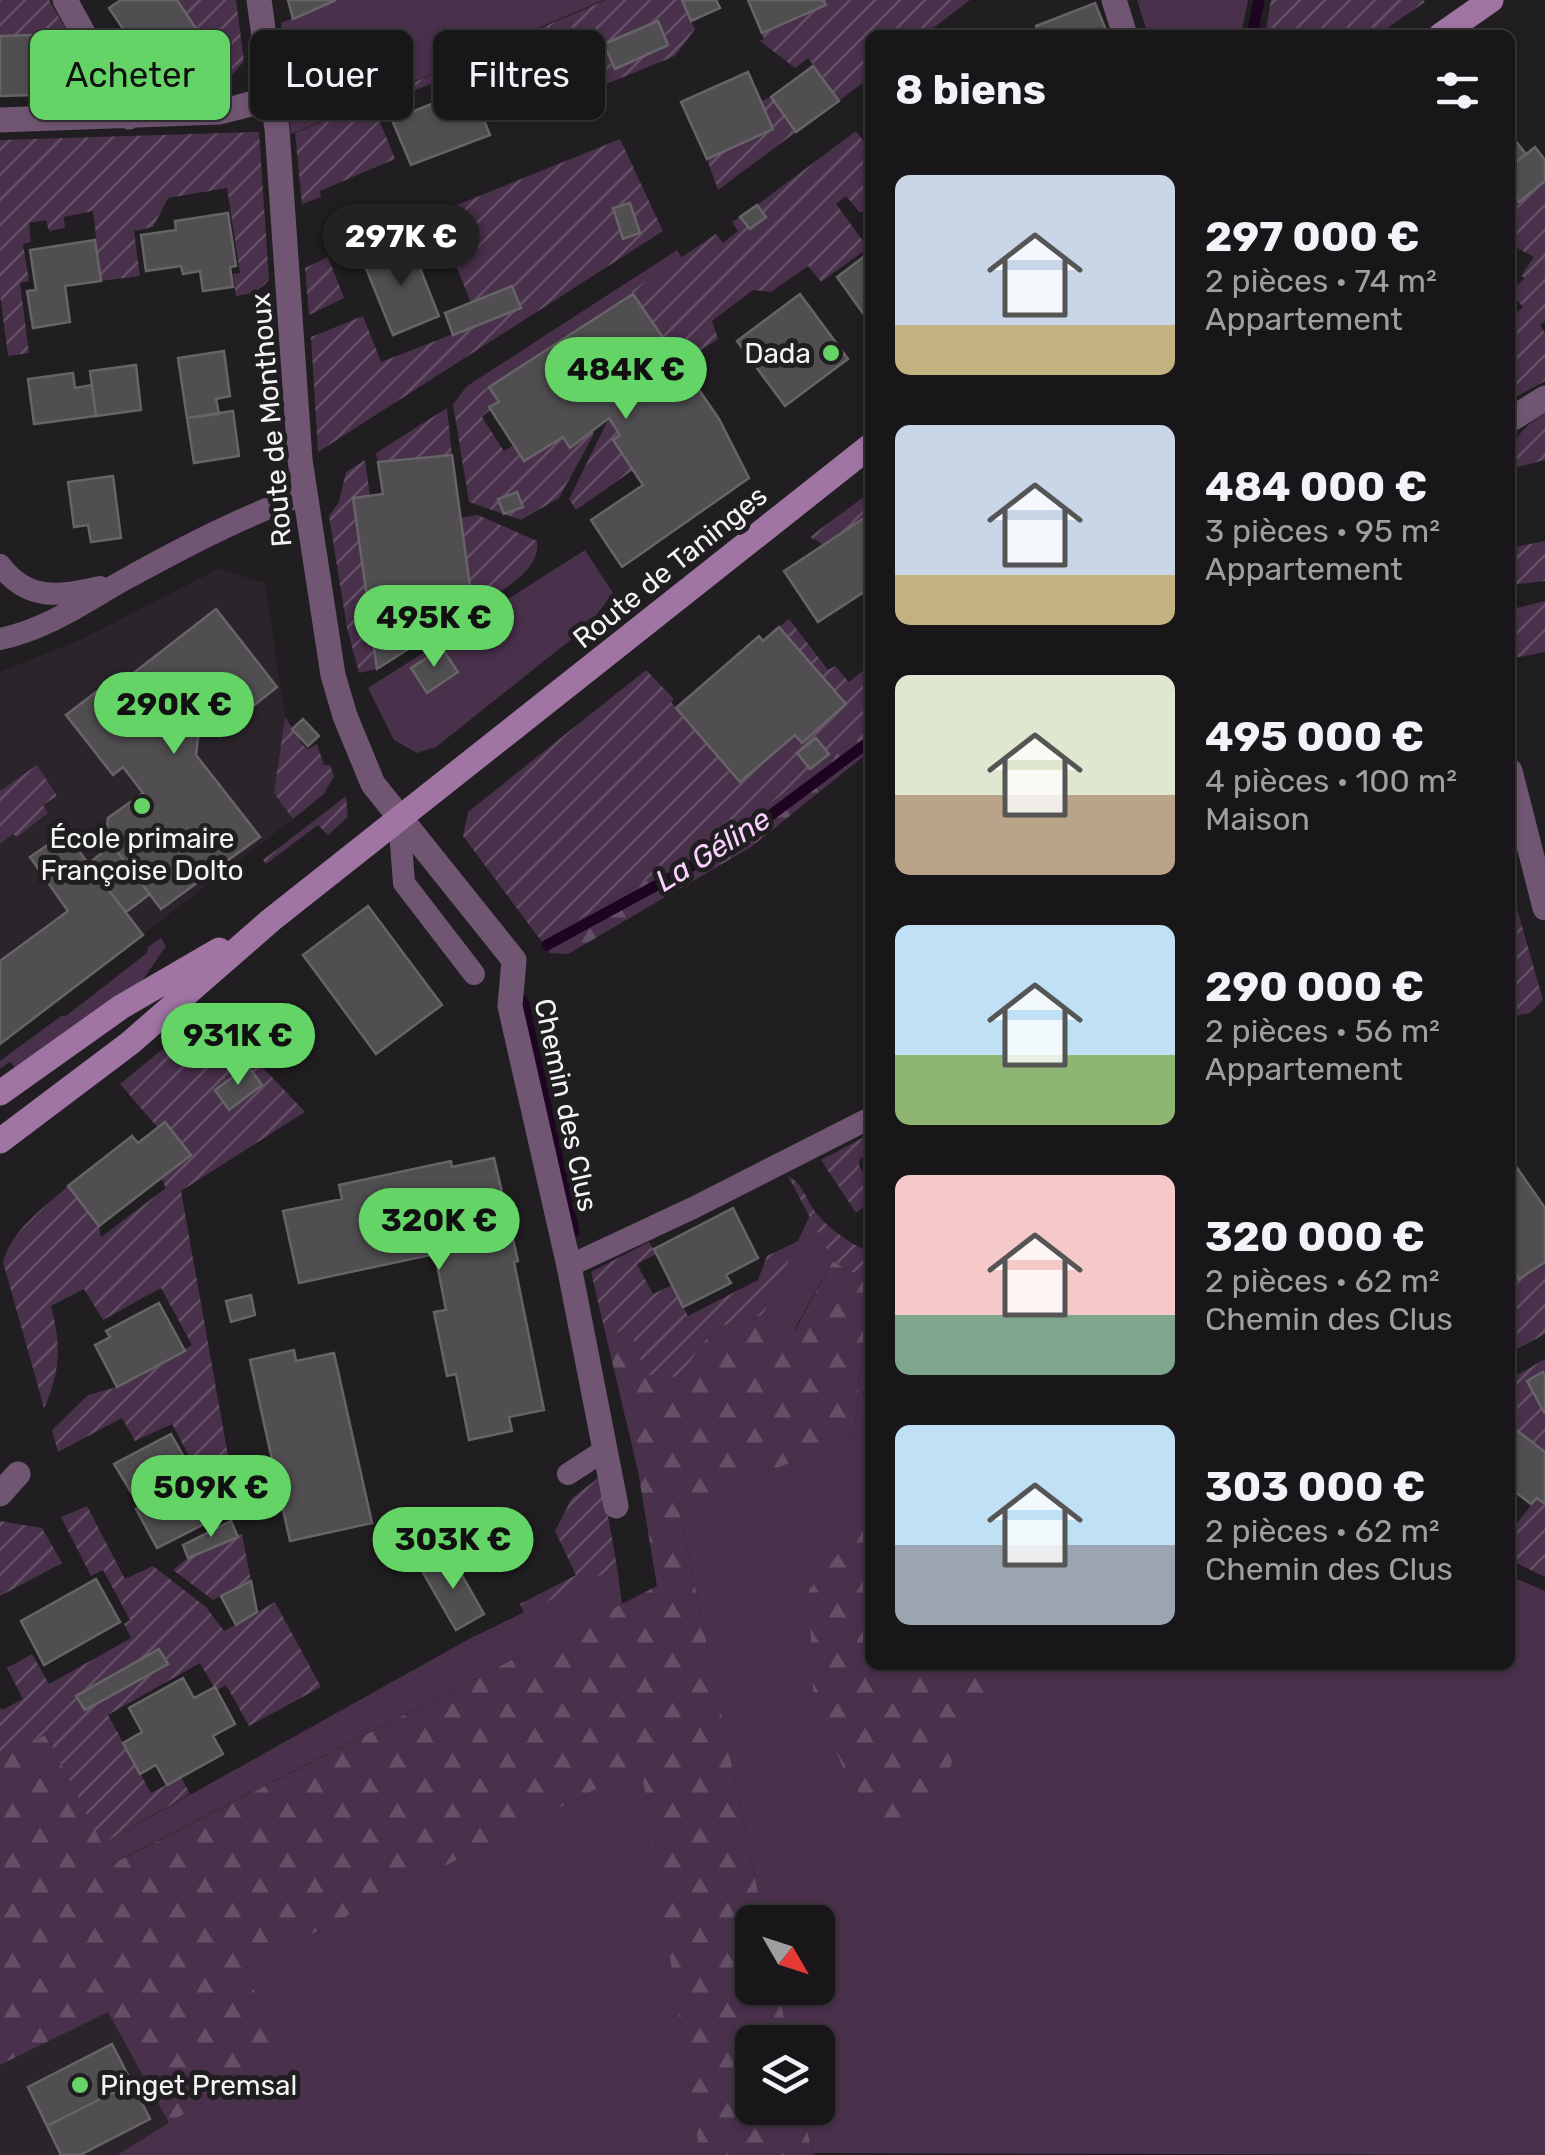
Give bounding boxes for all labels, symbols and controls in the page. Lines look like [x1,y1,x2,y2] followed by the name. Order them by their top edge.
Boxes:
[30,30,230,120] chip: Acheter
[250,30,413,120] chip: Louer
[433,30,605,120] chip: Filtres
[1430,63,1485,118] icon: filters
[895,65,1046,115] text: 8 biens
[320,204,482,289] pin: 297K €
[1205,212,1420,262] text: 297 000 €
[975,215,1095,335] icon: home
[345,217,457,255] text: 297K €
[1205,262,1437,300] text: 2 pièces · 74 m²
[243,292,299,548] street label: Route de Monthoux
[1205,300,1403,338] text: Appartement
[545,337,707,422] pin: 484K €
[744,337,811,370] place label: Dada
[820,342,842,364] marker: Dada
[567,350,685,388] text: 484K €
[1205,462,1427,512] text: 484 000 €
[975,465,1095,585] icon: home
[567,479,773,655] street label: Route de Taninges
[1205,512,1440,550] text: 3 pièces · 95 m²
[1205,550,1403,588] text: Appartement
[353,585,515,670] pin: 495K €
[376,598,492,636] text: 495K €
[93,672,255,757] pin: 290K €
[116,685,232,723] text: 290K €
[1205,712,1424,762] text: 495 000 €
[975,715,1095,835] icon: home
[1205,762,1457,800] text: 4 pièces · 100 m²
[131,795,153,817] marker: École primaire Françoise Dolto
[1205,800,1310,838] text: Maison
[649,801,777,899] water label: La Géline
[40,822,244,887] place label: École primaire Françoise Dolto
[1205,962,1424,1012] text: 290 000 €
[975,965,1095,1085] icon: home
[527,995,605,1215] street label: Chemin des Clus
[157,1003,319,1088] pin: 931K €
[1205,1012,1440,1050] text: 2 pièces · 56 m²
[183,1016,293,1054] text: 931K €
[1205,1050,1403,1088] text: Appartement
[358,1188,520,1273] pin: 320K €
[381,1201,497,1239] text: 320K €
[1205,1212,1425,1262] text: 320 000 €
[975,1215,1095,1335] icon: home
[1205,1262,1440,1300] text: 2 pièces · 62 m²
[1205,1300,1453,1338] text: Chemin des Clus
[130,1455,292,1540] pin: 509K €
[1205,1462,1425,1512] text: 303 000 €
[975,1465,1095,1585] icon: home
[153,1468,269,1506] text: 509K €
[372,1507,534,1592] pin: 303K €
[1205,1512,1440,1550] text: 2 pièces · 62 m²
[395,1520,511,1558] text: 303K €
[1205,1550,1453,1588] text: Chemin des Clus
[735,1905,835,2005] north arrow
[735,1905,835,2125] map controls
[735,2025,835,2125] button: layers
[100,2069,297,2102] place label: Pinget Premsal
[69,2074,91,2096] marker: Pinget Premsal

